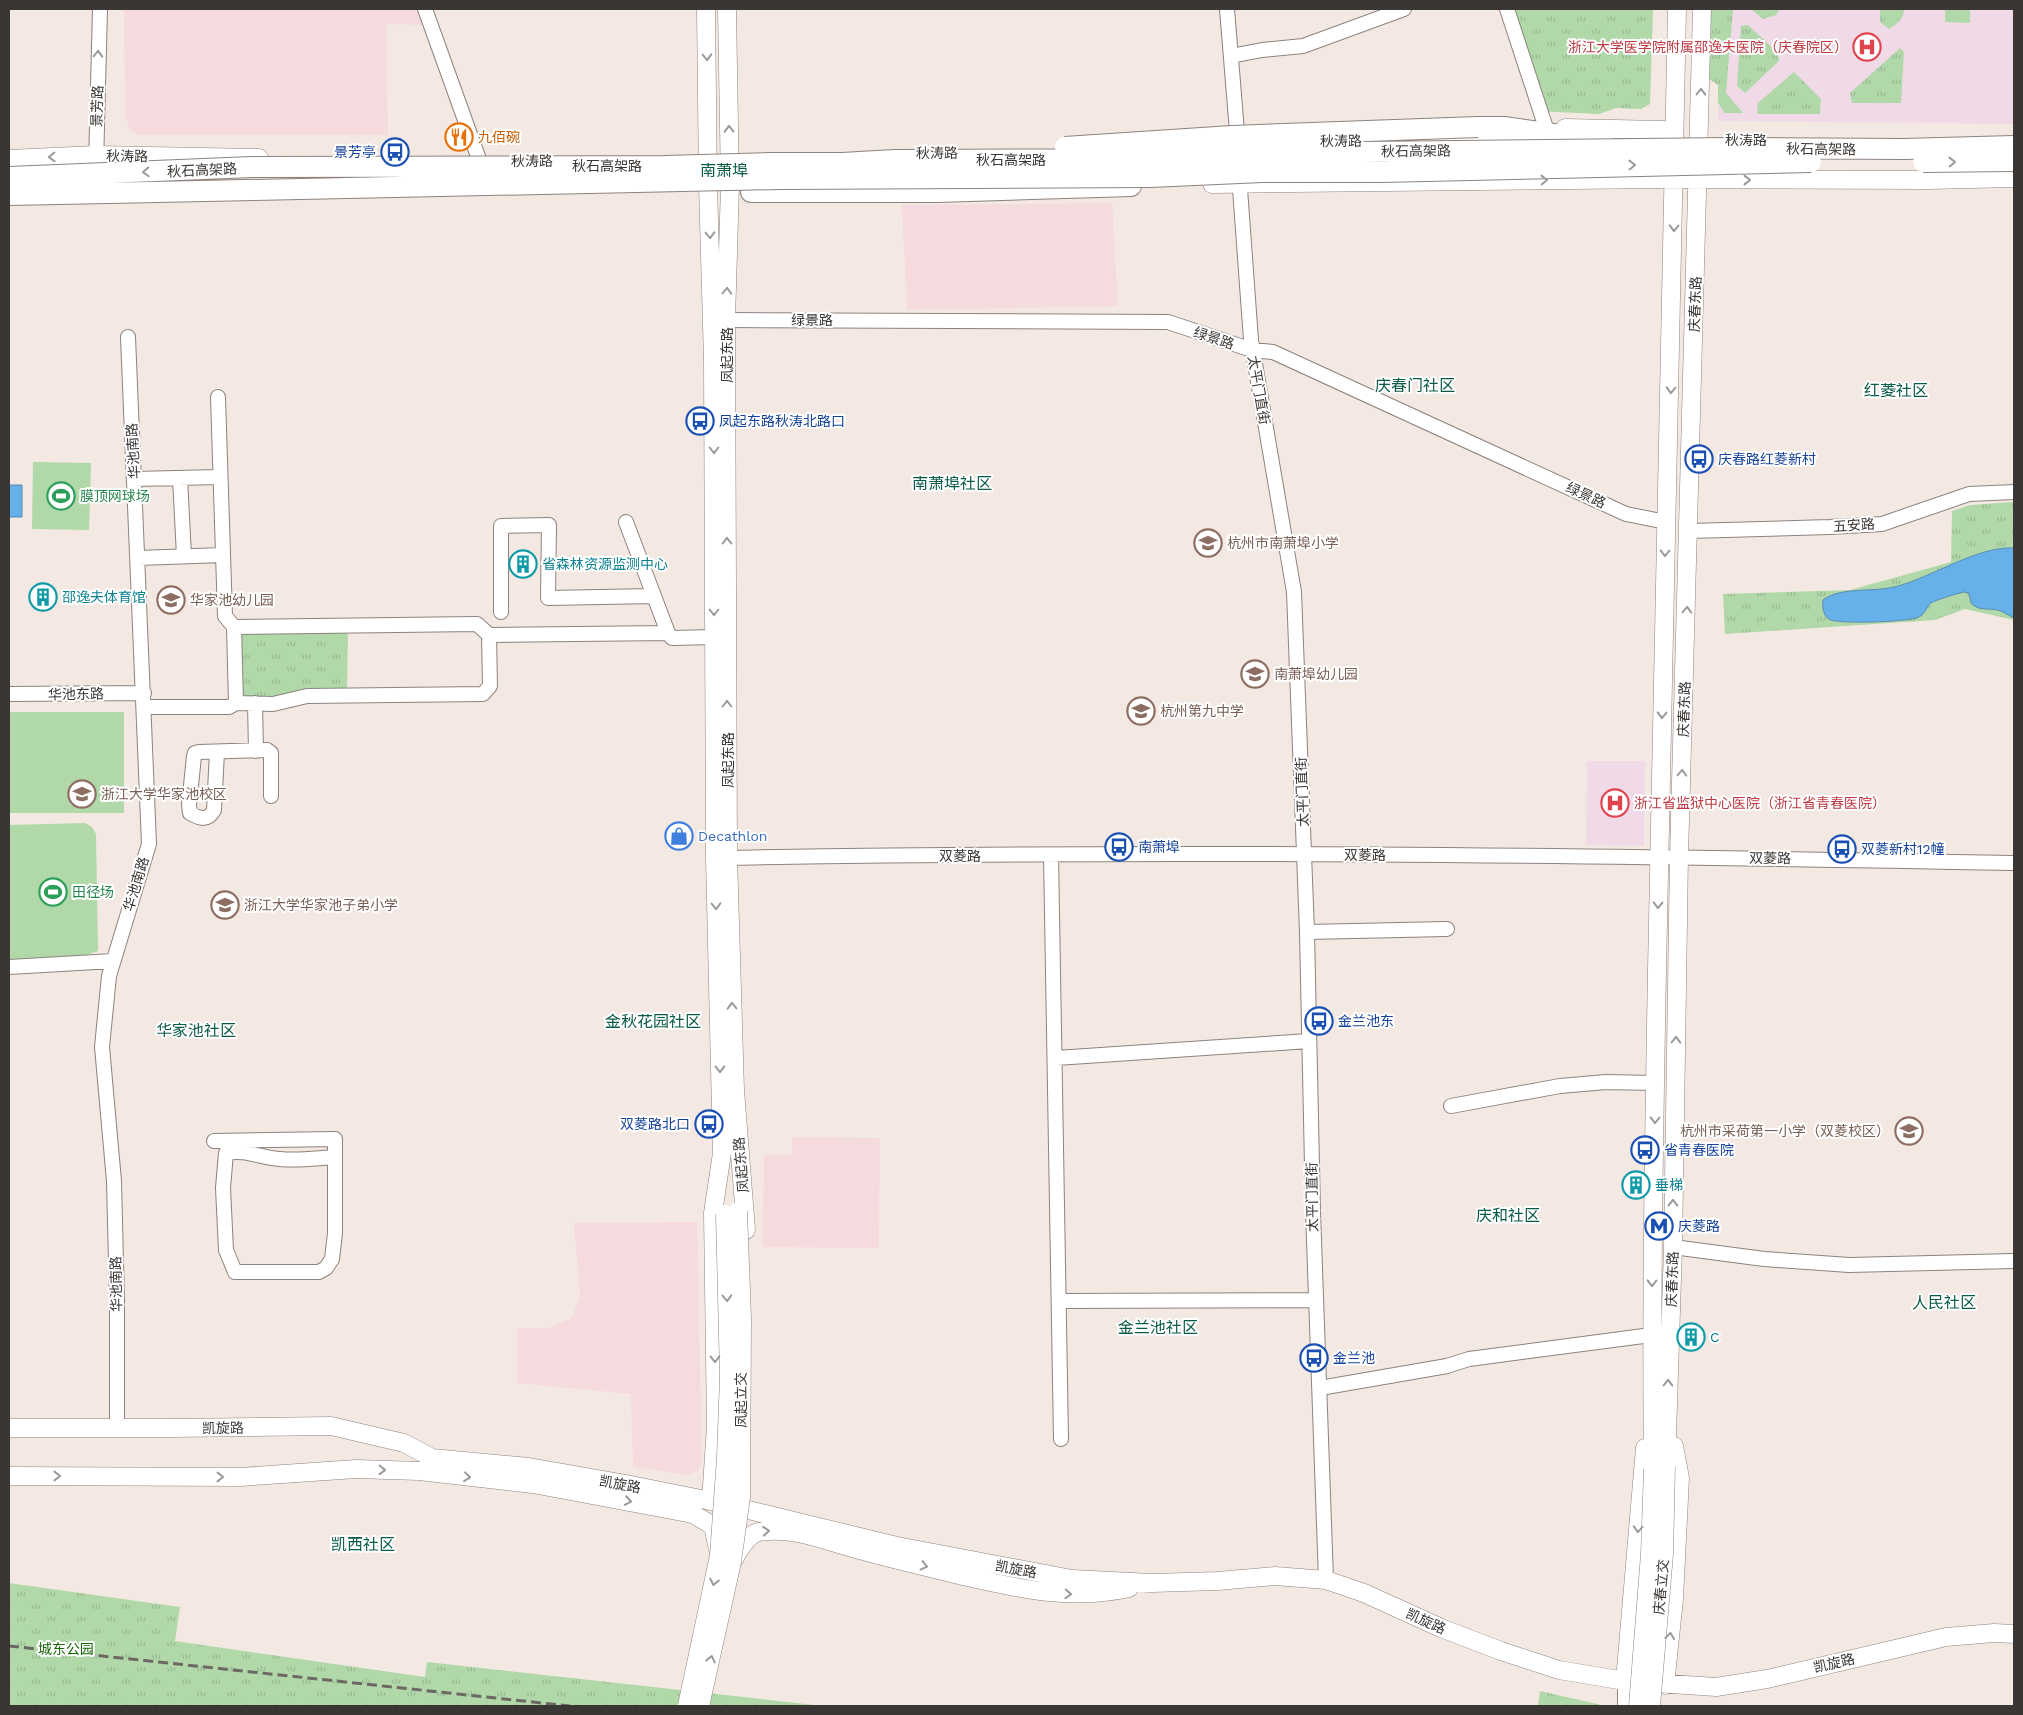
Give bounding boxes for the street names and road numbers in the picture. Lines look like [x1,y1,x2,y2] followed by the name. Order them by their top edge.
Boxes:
[88,85,106,127] street label: 景芳路
[1725,132,1767,148] street label: 秋涛路
[1320,133,1362,149] street label: 秋涛路
[1786,140,1856,158] street label: 秋石高架路
[1381,142,1451,160] street label: 秋石高架路
[916,145,958,161] street label: 秋涛路
[106,148,148,164] street label: 秋涛路
[976,152,1046,168] street label: 秋石高架路
[511,153,553,169] street label: 秋涛路
[572,158,642,174] street label: 秋石高架路
[167,160,237,180] street label: 秋石高架路
[1686,276,1704,332] street label: 庆春东路
[791,312,833,328] street label: 绿景路
[1192,324,1236,352] street label: 绿景路
[719,327,735,383] street label: 凤起东路
[1245,354,1273,426] street label: 太平门直街
[124,423,142,479] street label: 华池南路
[1564,479,1608,511] street label: 绿景路
[1832,516,1876,534] street label: 五安路
[1675,681,1693,737] street label: 庆春东路
[48,686,104,702] street label: 华池东路
[720,732,736,788] street label: 凤起东路
[1293,757,1311,827] street label: 太平门直街
[1344,847,1386,863] street label: 双菱路
[939,848,981,864] street label: 双菱路
[1749,850,1791,866] street label: 双菱路
[120,855,152,913] street label: 华池南路
[731,1136,751,1194] street label: 凤起东路
[1303,1162,1321,1232] street label: 太平门直街
[1663,1251,1681,1307] street label: 庆春东路
[108,1256,124,1312] street label: 华池南路
[733,1372,749,1428] street label: 凤起立交
[202,1420,244,1436] street label: 凯旋路
[598,1472,642,1496] street label: 凯旋路
[994,1557,1038,1581] street label: 凯旋路
[1651,1558,1671,1616] street label: 庆春立交
[1404,1605,1448,1637] street label: 凯旋路
[1812,1650,1856,1676] street label: 凯旋路

